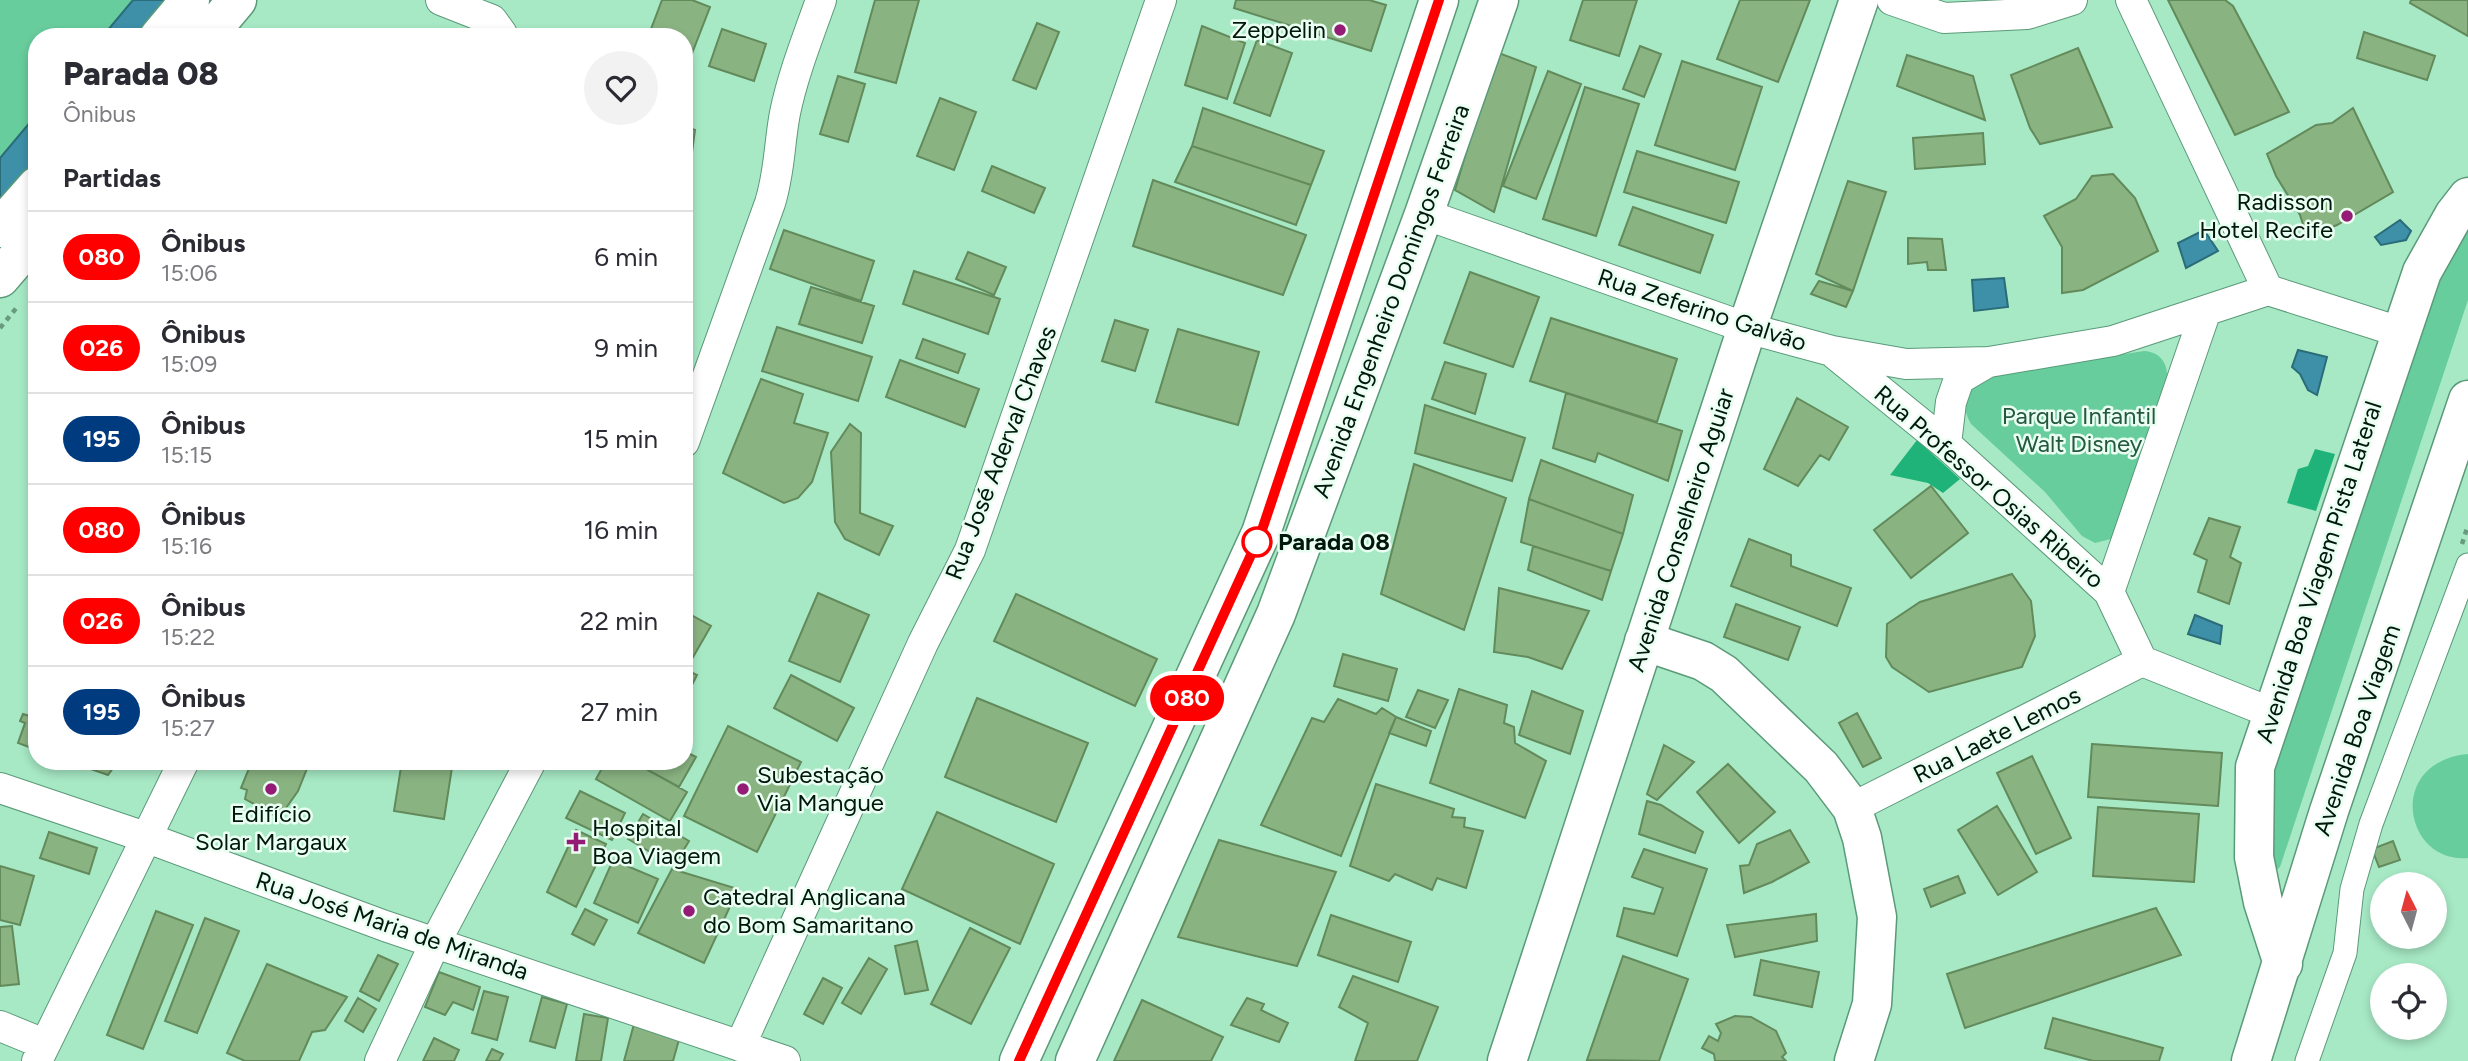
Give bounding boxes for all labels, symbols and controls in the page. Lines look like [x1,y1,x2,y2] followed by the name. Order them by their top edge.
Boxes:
[1232,15,1326,44] place label: Zeppelin
[1332,22,1348,38] marker: Zeppelin
[584,51,658,125] button: heart
[63,54,219,93] text: Parada 08
[63,100,136,128] text: Ônibus
[1306,100,1475,502] street label: Avenida Engenheiro Domingos Ferreira
[63,162,161,194] text: Partidas
[2199,187,2333,244] place label: Radisson Hotel Recife
[2339,208,2355,224] marker: Radisson Hotel Recife
[161,227,245,259] text: Ônibus
[594,241,658,273] text: 6 min
[79,242,124,271] text: 080
[161,259,217,287] text: 15:06
[1594,262,1810,357] street label: Rua Zeferino Galvão
[161,318,245,350] text: Ônibus
[939,322,1062,584] street label: Rua José Aderval Chaves
[594,332,658,364] text: 9 min
[80,333,123,362] text: 026
[161,350,217,378] text: 15:09
[1869,379,2110,594] street label: Rua Professor Osias Ribeiro
[1621,385,1740,675] street label: Avenida Conselheiro Aguiar
[2250,398,2388,746] street label: Avenida Boa Viagem Pista Lateral
[2002,401,2156,458] park label: Parque Infantil Walt Disney
[161,409,245,441] text: Ônibus
[583,423,658,455] text: 15 min
[83,424,121,453] text: 195
[161,441,212,469] text: 15:15
[161,500,245,532] text: Ônibus
[583,514,658,546] text: 16 min
[79,515,124,544] text: 080
[1242,527,1272,557] marker: Parada 08
[1278,527,1390,556] place label: Parada 08
[161,532,212,560] text: 15:16
[161,591,245,623] text: Ônibus
[580,605,658,637] text: 22 min
[80,606,123,635] text: 026
[2307,621,2407,839] street label: Avenida Boa Viagem
[161,623,215,651] text: 15:22
[1147,675,1227,721] line badge: 080
[1908,680,2085,789] street label: Rua Laete Lemos
[161,682,245,714] text: Ônibus
[1164,683,1210,712] text: 080
[580,696,658,728] text: 27 min
[83,697,121,726] text: 195
[161,714,215,742] text: 15:27
[757,760,884,817] place label: Subestação Via Mangue
[263,781,279,797] marker: Edifício Solar Margaux
[735,781,751,797] marker: Subestação Via Mangue
[195,799,348,856] place label: Edifício Solar Margaux
[592,813,721,870] place label: Hospital Boa Viagem
[566,832,586,852] marker: Hospital Boa Viagem
[252,865,532,986] street label: Rua José Maria de Miranda
[2370,872,2446,948] north arrow
[2370,872,2447,1040] map controls
[703,882,914,939] place label: Catedral Anglicana do Bom Samaritano
[681,903,697,919] marker: Catedral Anglicana do Bom Samaritano
[2370,963,2447,1040] button: locate

